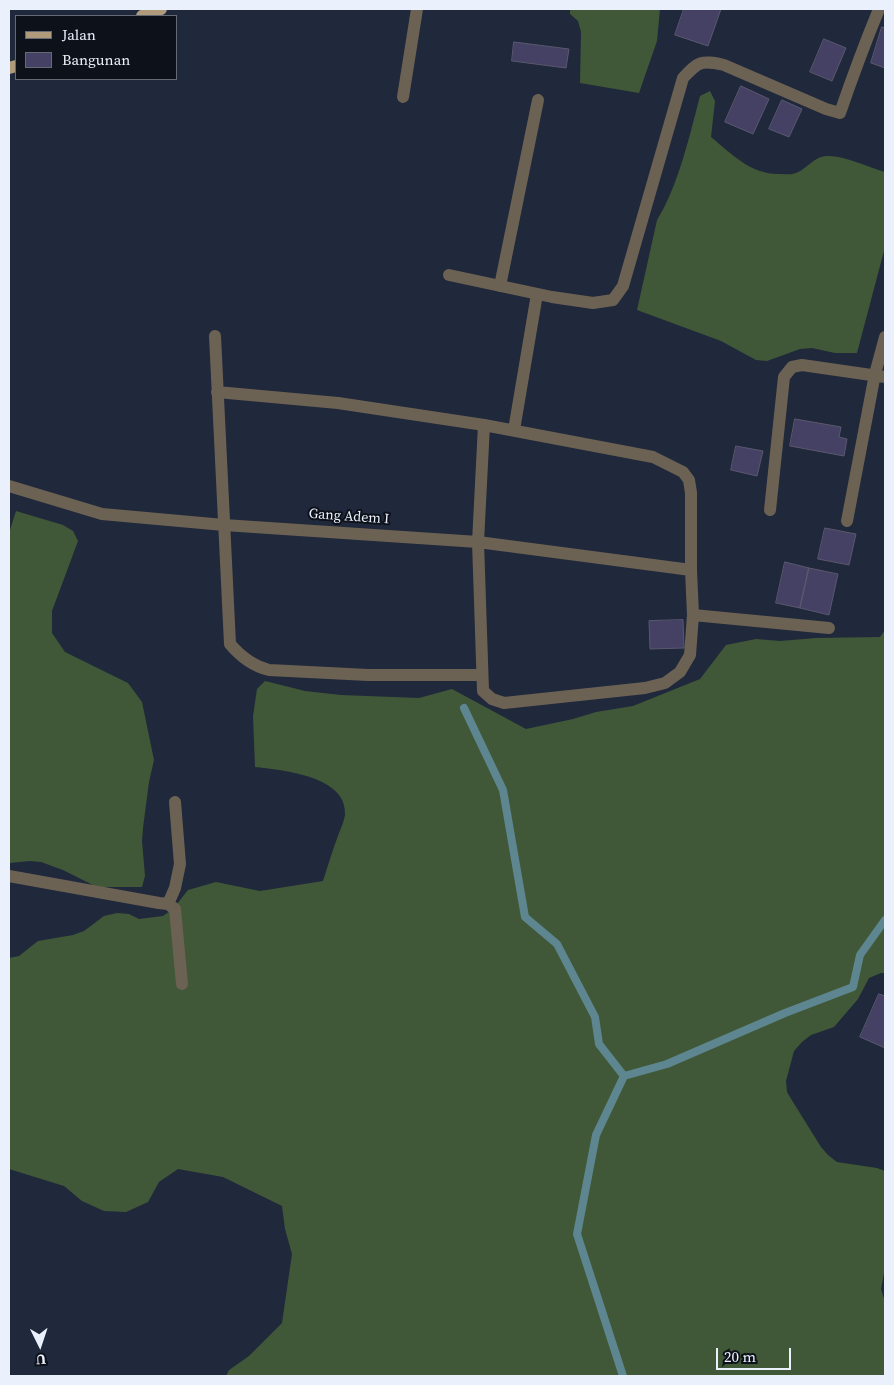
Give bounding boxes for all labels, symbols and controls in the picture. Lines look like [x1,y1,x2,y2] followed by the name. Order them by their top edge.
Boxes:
[15,15,178,80] legend
[62,24,96,45] text: Jalan
[62,49,130,70] text: Bangunan
[308,506,390,528] street label: Gang Adem I
[15,1320,65,1370] north arrow
[719,1338,794,1370] scale bar
[724,1346,756,1367] text: 20 m
[35,1350,47,1370] text: U

